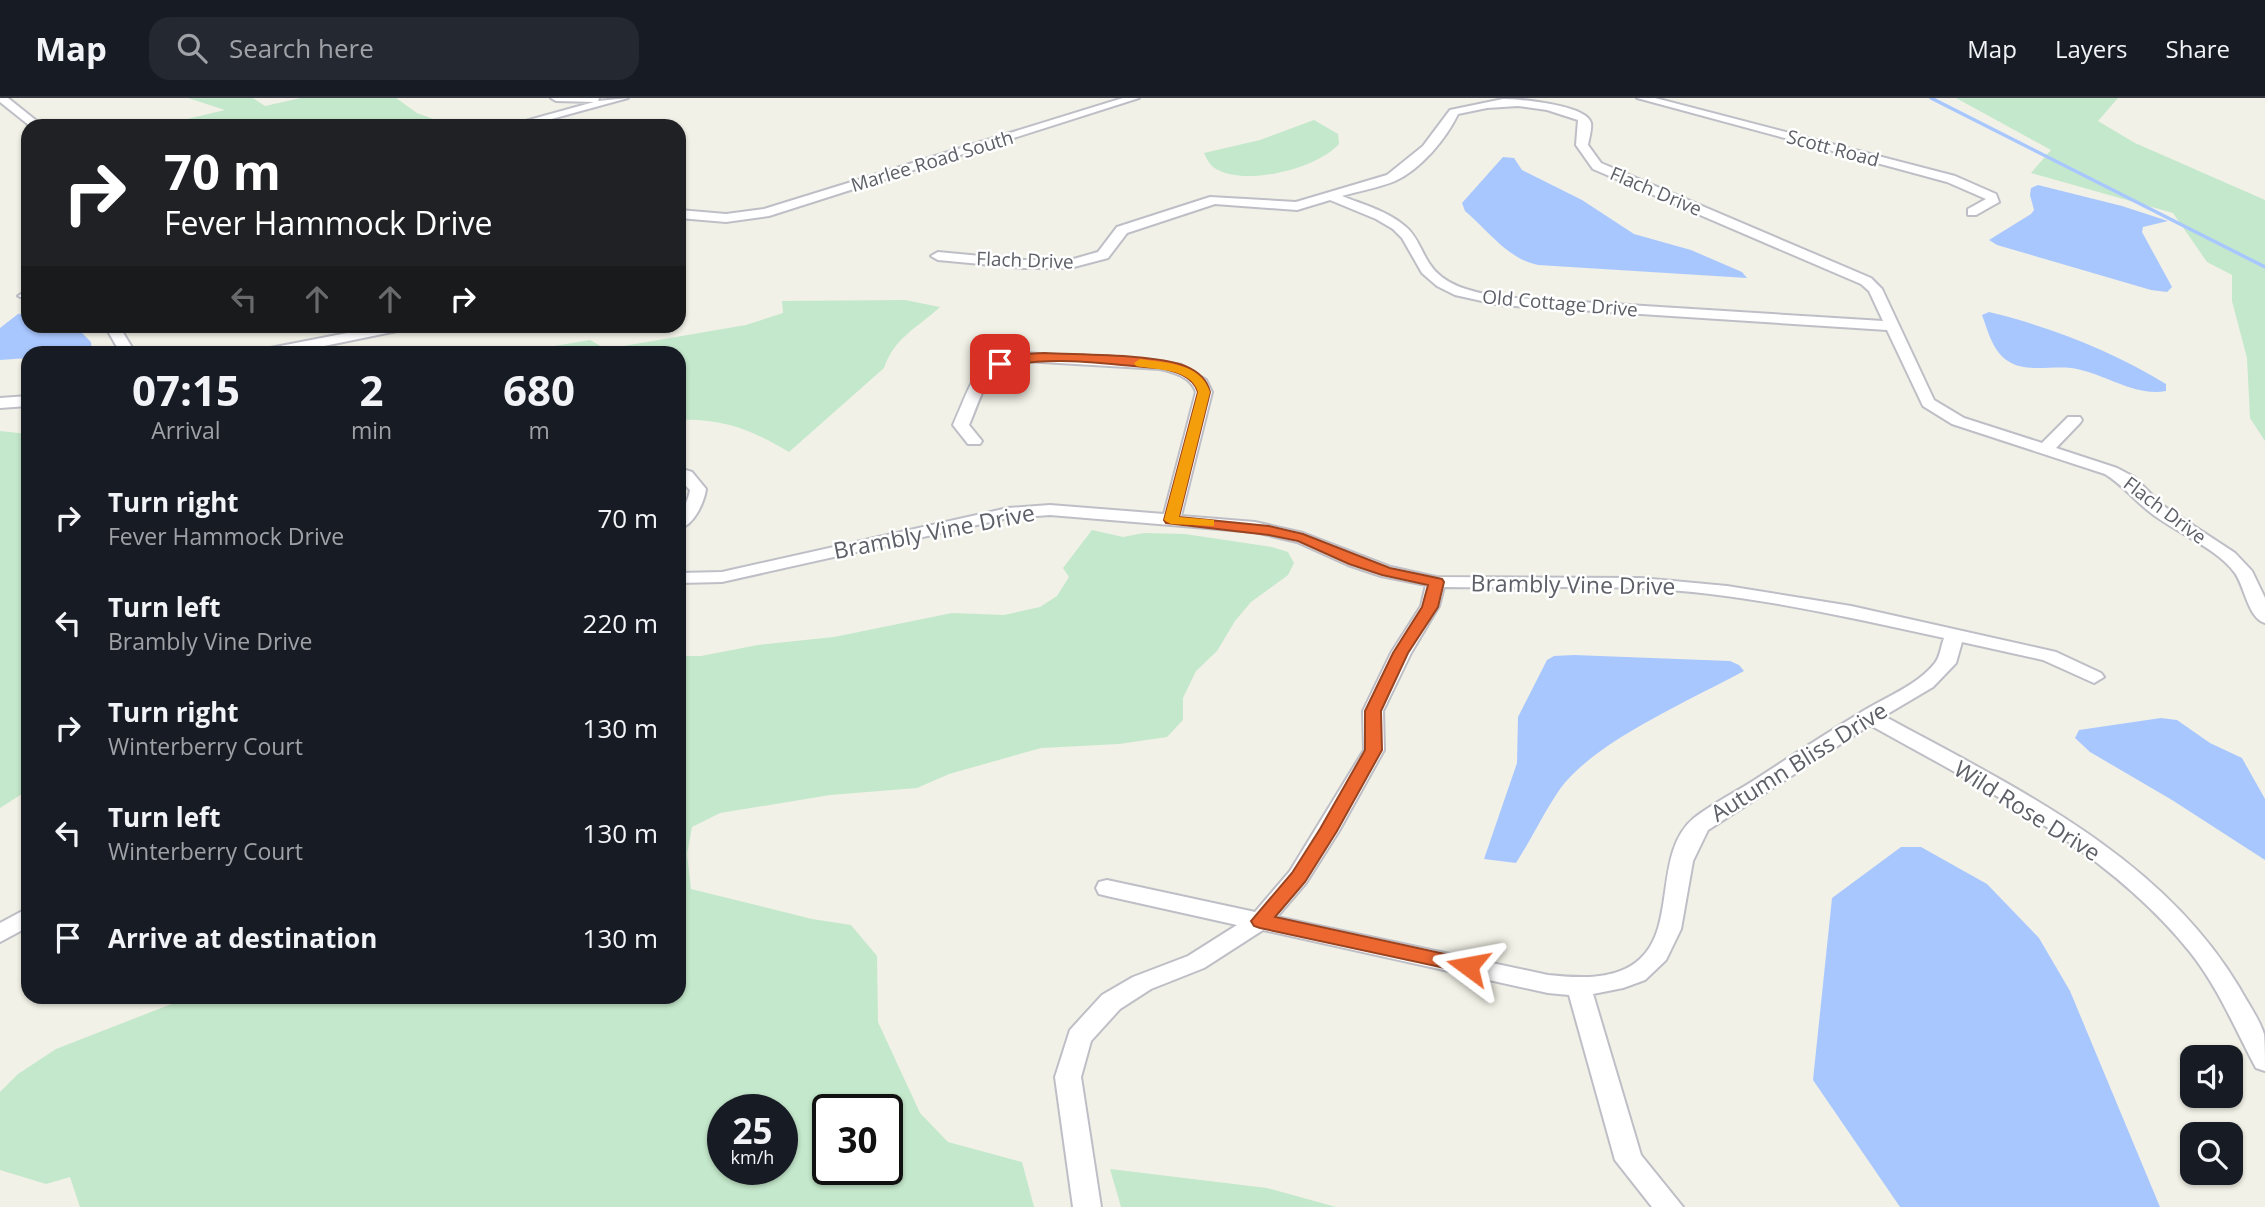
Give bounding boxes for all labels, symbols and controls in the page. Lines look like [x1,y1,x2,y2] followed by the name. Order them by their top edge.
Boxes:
[149,17,639,80] search box
[35,26,107,71] text: Map
[173,29,211,67] icon: search
[229,30,374,66] text: Search here
[1967,32,2017,65] text: Map
[2055,32,2128,65] text: Layers
[2166,32,2230,65] text: Share
[1784,123,1882,173] street label: Scott Road
[848,124,1016,198] street label: Marlee Road South
[164,138,281,204] text: 70 m
[49,147,140,238] icon: right
[1606,160,1706,222] street label: Flach Drive
[164,201,492,244] text: Fever Hammock Drive
[976,245,1074,275] street label: Flach Drive
[225,280,263,318] icon: left
[298,280,336,318] icon: ahead
[371,280,409,318] icon: ahead
[444,280,482,318] icon: right
[1481,283,1639,323] street label: Old Cottage Drive
[970,334,1030,394] pin
[981,345,1019,383] icon: arrive
[132,361,240,418] text: 07:15
[359,361,384,418] text: 2
[503,361,575,418] text: 680
[151,414,221,446] text: Arrival
[351,414,392,446] text: min
[528,414,550,446] text: m
[2118,470,2212,550] street label: Flach Drive
[108,484,239,520] text: Turn right
[830,496,1037,566] street label: Brambly Vine Drive
[49,499,87,537] icon: right
[597,500,658,536] text: 70 m
[108,520,344,552] text: Fever Hammock Drive
[1470,566,1676,602] street label: Brambly Vine Drive
[108,589,220,625] text: Turn left
[49,604,87,642] icon: left
[583,605,658,641] text: 220 m
[108,625,313,657] text: Brambly Vine Drive
[108,694,239,730] text: Turn right
[1704,694,1893,829] street label: Autumn Bliss Drive
[49,709,87,747] icon: right
[583,710,658,746] text: 130 m
[108,730,303,762] text: Winterberry Court
[1948,752,2107,868] street label: Wild Rose Drive
[108,799,220,835] text: Turn left
[49,814,87,852] icon: left
[583,815,658,851] text: 130 m
[108,835,303,867] text: Winterberry Court
[49,919,87,957] icon: arrive
[108,920,377,956] text: Arrive at destination
[583,920,658,956] text: 130 m
[1431,929,1505,1003] position arrow
[2180,1045,2243,1185] map controls
[2180,1045,2243,1108] button: sound
[812,1094,903,1185] speed limit sign: 30
[732,1107,773,1154] text: 25
[2180,1122,2243,1185] button: search
[731,1145,774,1169] text: km/h

